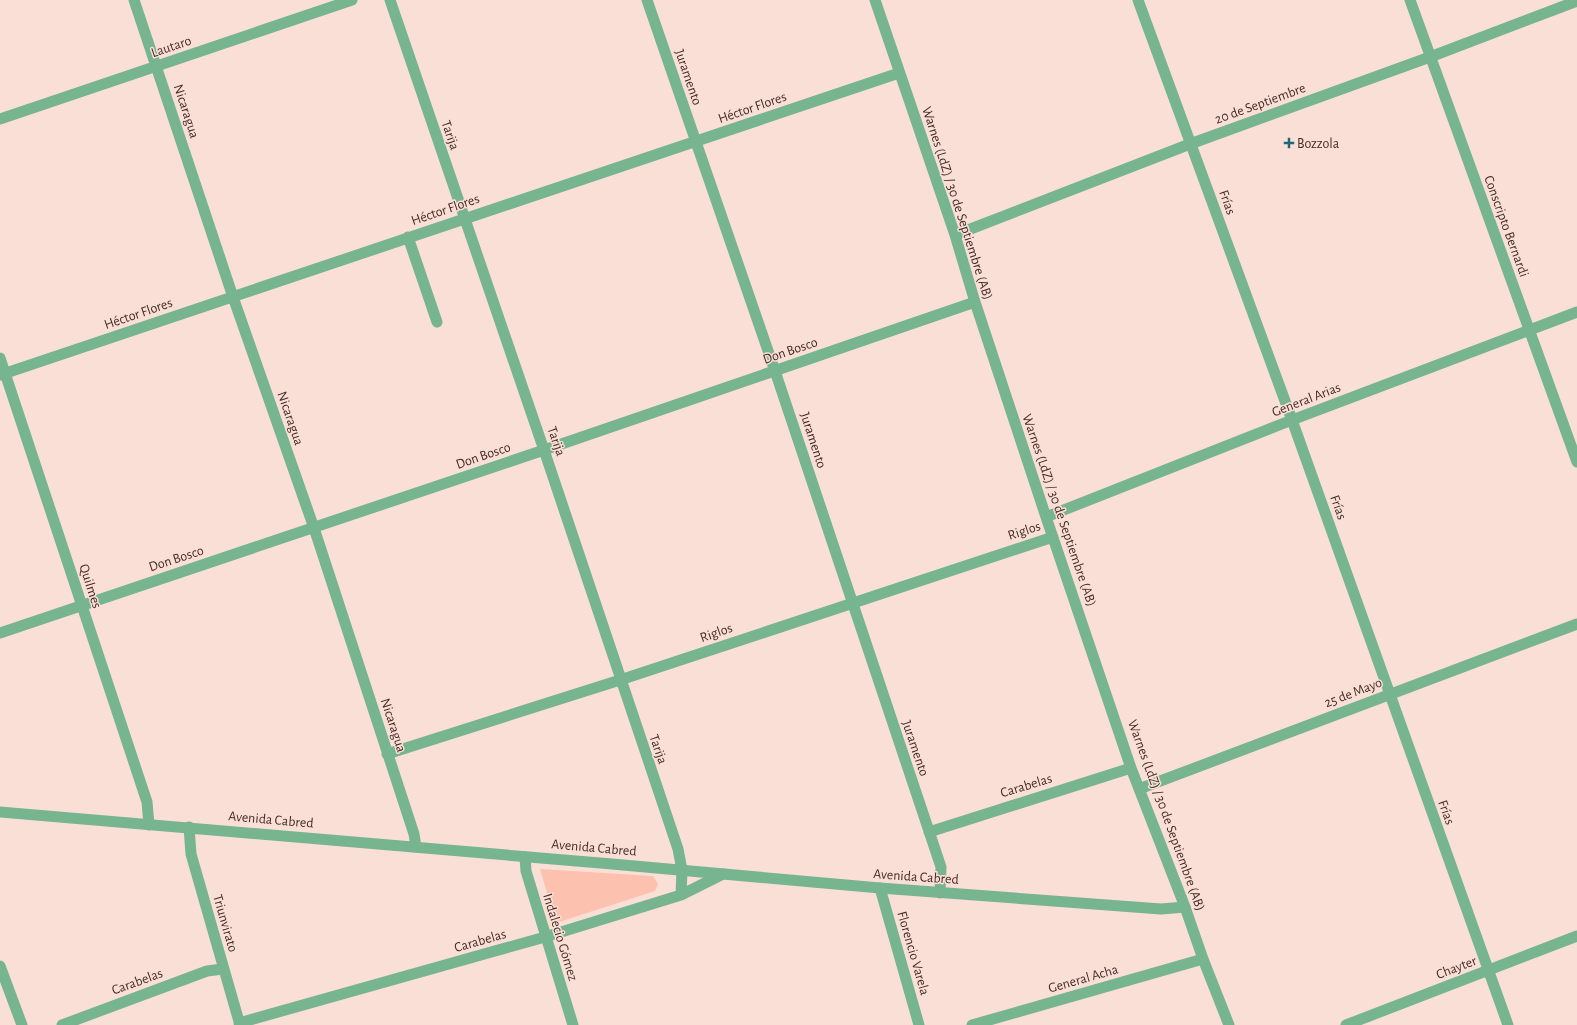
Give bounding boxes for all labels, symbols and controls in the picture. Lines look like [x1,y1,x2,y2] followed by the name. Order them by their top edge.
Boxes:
[149,34,193,60] street label: Lautaro
[672,48,704,107] street label: Juramento
[1213,81,1308,127] street label: 20 de Septiembre
[171,83,201,141] street label: Nicaragua
[716,90,788,126] street label: Héctor Flores
[919,105,995,302] street label: Warnes (LdZ) / 30 de Septiembre (AB)
[438,119,462,152] street label: Tarija
[1297,137,1340,151] place label: Bozzola
[1284,138,1294,148] marker: Bozzola
[1481,174,1531,279] street label: Conscripto Bernardi
[1216,188,1238,217] street label: Frías
[409,192,481,228] street label: Héctor Flores
[102,296,174,332] street label: Héctor Flores
[761,335,820,367] street label: Don Bosco
[1270,380,1343,419] street label: General Arias
[274,390,306,447] street label: Nicaragua
[797,411,829,470] street label: Juramento
[1020,412,1099,608] street label: Warnes (LdZ) / 30 de Septiembre (AB)
[544,425,568,458] street label: Tarija
[454,440,513,472] street label: Don Bosco
[1327,493,1349,522] street label: Frías
[1006,519,1042,543] street label: Riglos
[147,543,206,574] street label: Don Bosco
[76,562,104,610] street label: Quilmes
[698,621,734,645] street label: Riglos
[1323,676,1384,710] street label: 25 de Mayo
[378,697,408,755] street label: Nicaragua
[1125,718,1207,913] street label: Warnes (LdZ) / 30 de Septiembre (AB)
[899,719,931,778] street label: Juramento
[646,733,670,766] street label: Tarija
[999,771,1054,800] street label: Carabelas
[1435,798,1457,827] street label: Frías
[228,809,314,831] street label: Avenida Cabred
[551,837,637,859] street label: Avenida Cabred
[873,867,959,887] street label: Avenida Cabred
[540,892,580,983] street label: Indalecio Gómez
[210,893,240,954] street label: Triunvirato
[894,910,932,997] street label: Florencio Varela
[453,927,508,955] street label: Carabelas
[1434,954,1479,982] street label: Chayter
[1047,962,1120,996] street label: General Acha
[110,966,165,998] street label: Carabelas

